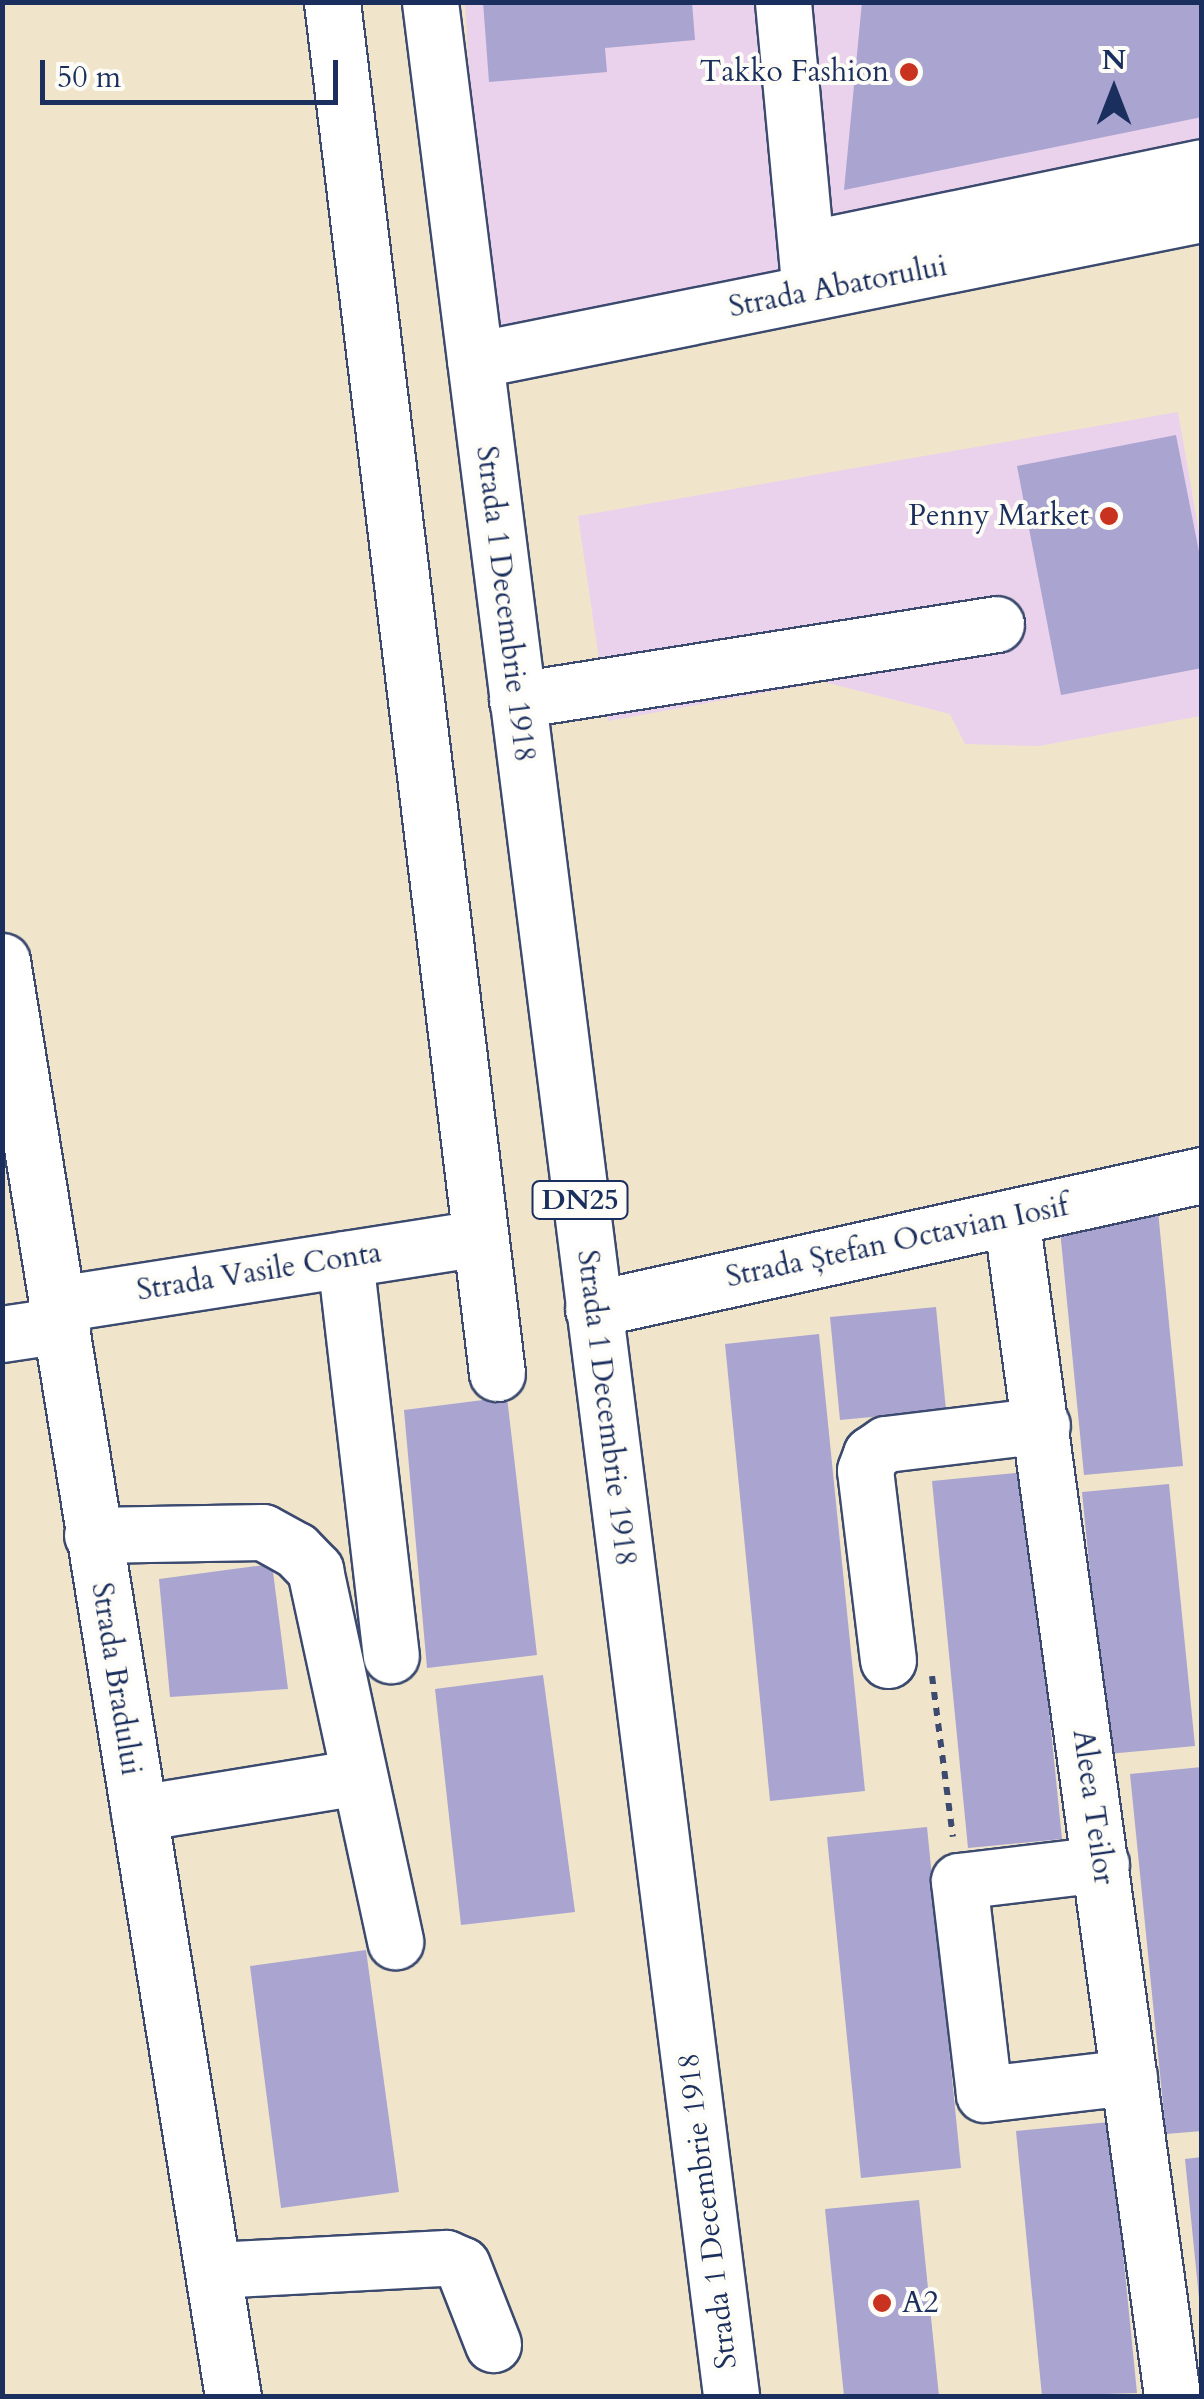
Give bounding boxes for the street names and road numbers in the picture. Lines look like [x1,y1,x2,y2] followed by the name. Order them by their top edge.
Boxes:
[726,248,950,326] street label: Strada Abatorului
[468,444,542,764] street label: Strada 1 Decembrie 1918
[530,1177,630,1223] road number: DN25
[723,1188,1071,1296] street label: Strada Ștefan Octavian Iosif
[134,1235,384,1309] street label: Strada Vasile Conta
[569,1248,643,1568] street label: Strada 1 Decembrie 1918
[83,1580,149,1778] street label: Strada Bradului
[1064,1727,1122,1887] street label: Aleea Teilor
[671,2051,745,2371] street label: Strada 1 Decembrie 1918

